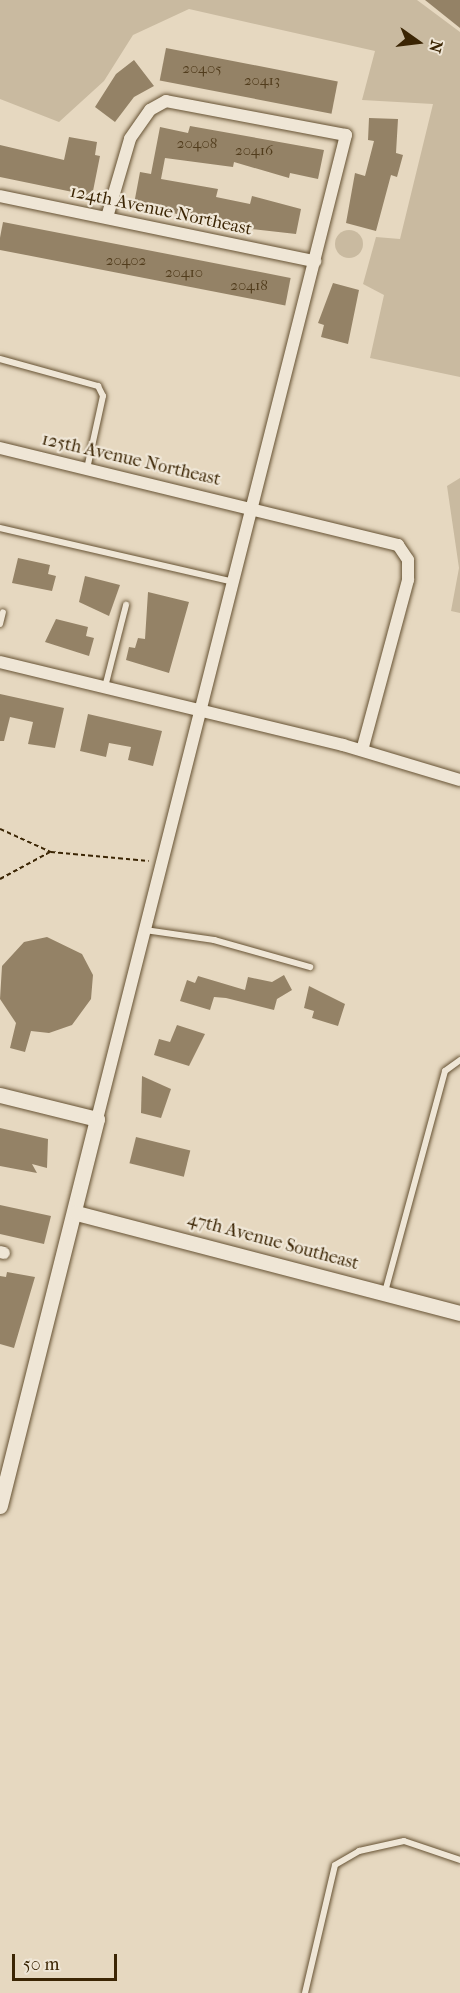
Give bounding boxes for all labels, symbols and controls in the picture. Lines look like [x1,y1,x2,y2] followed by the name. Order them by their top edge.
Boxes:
[388,12,448,72] north arrow
[425,38,447,55] text: N
[182,60,222,78] house number: 20405
[244,72,280,90] house number: 20413
[177,135,217,153] house number: 20408
[235,142,273,160] house number: 20416
[68,181,254,241] street label: 124th Avenue Northeast
[106,252,146,270] house number: 20402
[165,264,203,282] house number: 20410
[230,277,268,295] house number: 20418
[40,429,222,491] street label: 125th Avenue Northeast
[185,1209,361,1275] street label: 47th Avenue Southeast
[15,1942,120,1980] scale bar
[23,1954,59,1975] text: 50 m

